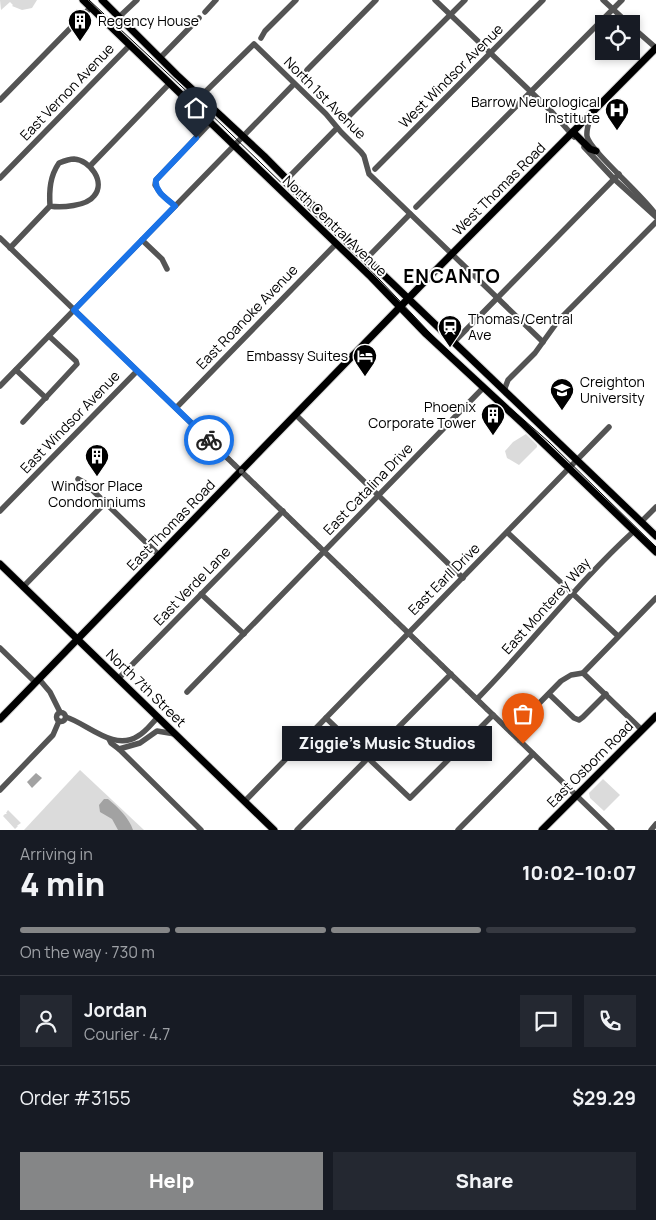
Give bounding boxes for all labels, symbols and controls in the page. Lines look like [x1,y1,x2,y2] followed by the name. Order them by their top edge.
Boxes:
[67,8,93,42] building icon: Regency House
[98,11,199,30] place label: Regency House
[595,15,640,60] map controls
[595,15,640,60] button: locate
[394,19,507,132] street label: West Windsor Avenue
[15,39,118,144] street label: East Vernon Avenue
[280,52,371,143] street label: North 1st Avenue
[175,87,217,138] pin
[471,92,600,127] place label: Barrow Neurological Institute
[182,94,210,122] icon: home
[604,97,630,131] hospital icon: Barrow Neurological Institute
[448,138,549,239] street label: West Thomas Road
[279,171,392,280] street label: North Central Avenue
[192,260,302,373] street label: East Roanoke Avenue
[403,263,501,289] district label: ENCANTO
[468,309,573,344] place label: Thomas/Central Ave
[437,314,463,348] station icon: Thomas/Central Ave
[352,343,378,377] hotel icon: Embassy Suites
[246,346,348,365] place label: Embassy Suites
[16,366,124,477] street label: East Windsor Avenue
[580,372,645,407] place label: Creighton University
[549,377,575,411] school or university icon: Creighton University
[368,397,477,432] place label: Phoenix Corporate Tower
[480,402,506,436] building icon: Phoenix Corporate Tower
[184,415,234,465] courier
[195,426,223,454] icon: bike
[319,439,416,539] street label: East Catalina Drive
[84,443,110,477] building icon: Windsor Place Condominiums
[122,475,219,574] street label: East Thomas Road
[48,476,146,511] place label: Windsor Place Condominiums
[404,539,484,619] street label: East Earll Drive
[149,542,234,629] street label: East Verde Lane
[497,553,594,658] street label: East Monterey Way
[102,645,191,731] street label: North 7th Street
[502,693,544,744] pin
[509,700,537,728] icon: bag
[542,716,637,811] street label: East Osborn Road
[283,726,493,762] callout: Ziggie's Music Studios
[299,732,475,754] text: Ziggie's Music Studios
[20,843,93,865] text: Arriving in
[522,860,636,886] text: 10:02–10:07
[20,862,105,906] text: 4 min
[20,941,155,963] text: On the way · 730 m
[20,995,72,1047] button: person
[520,995,572,1047] button: chat
[584,995,636,1047] button: phone
[84,997,147,1023] text: Jordan
[84,1023,170,1045] text: Courier · 4.7
[20,1085,131,1111] text: Order #3155
[572,1085,636,1111] text: $29.29
[20,1152,323,1210] button: Help
[333,1152,636,1210] button: Share

